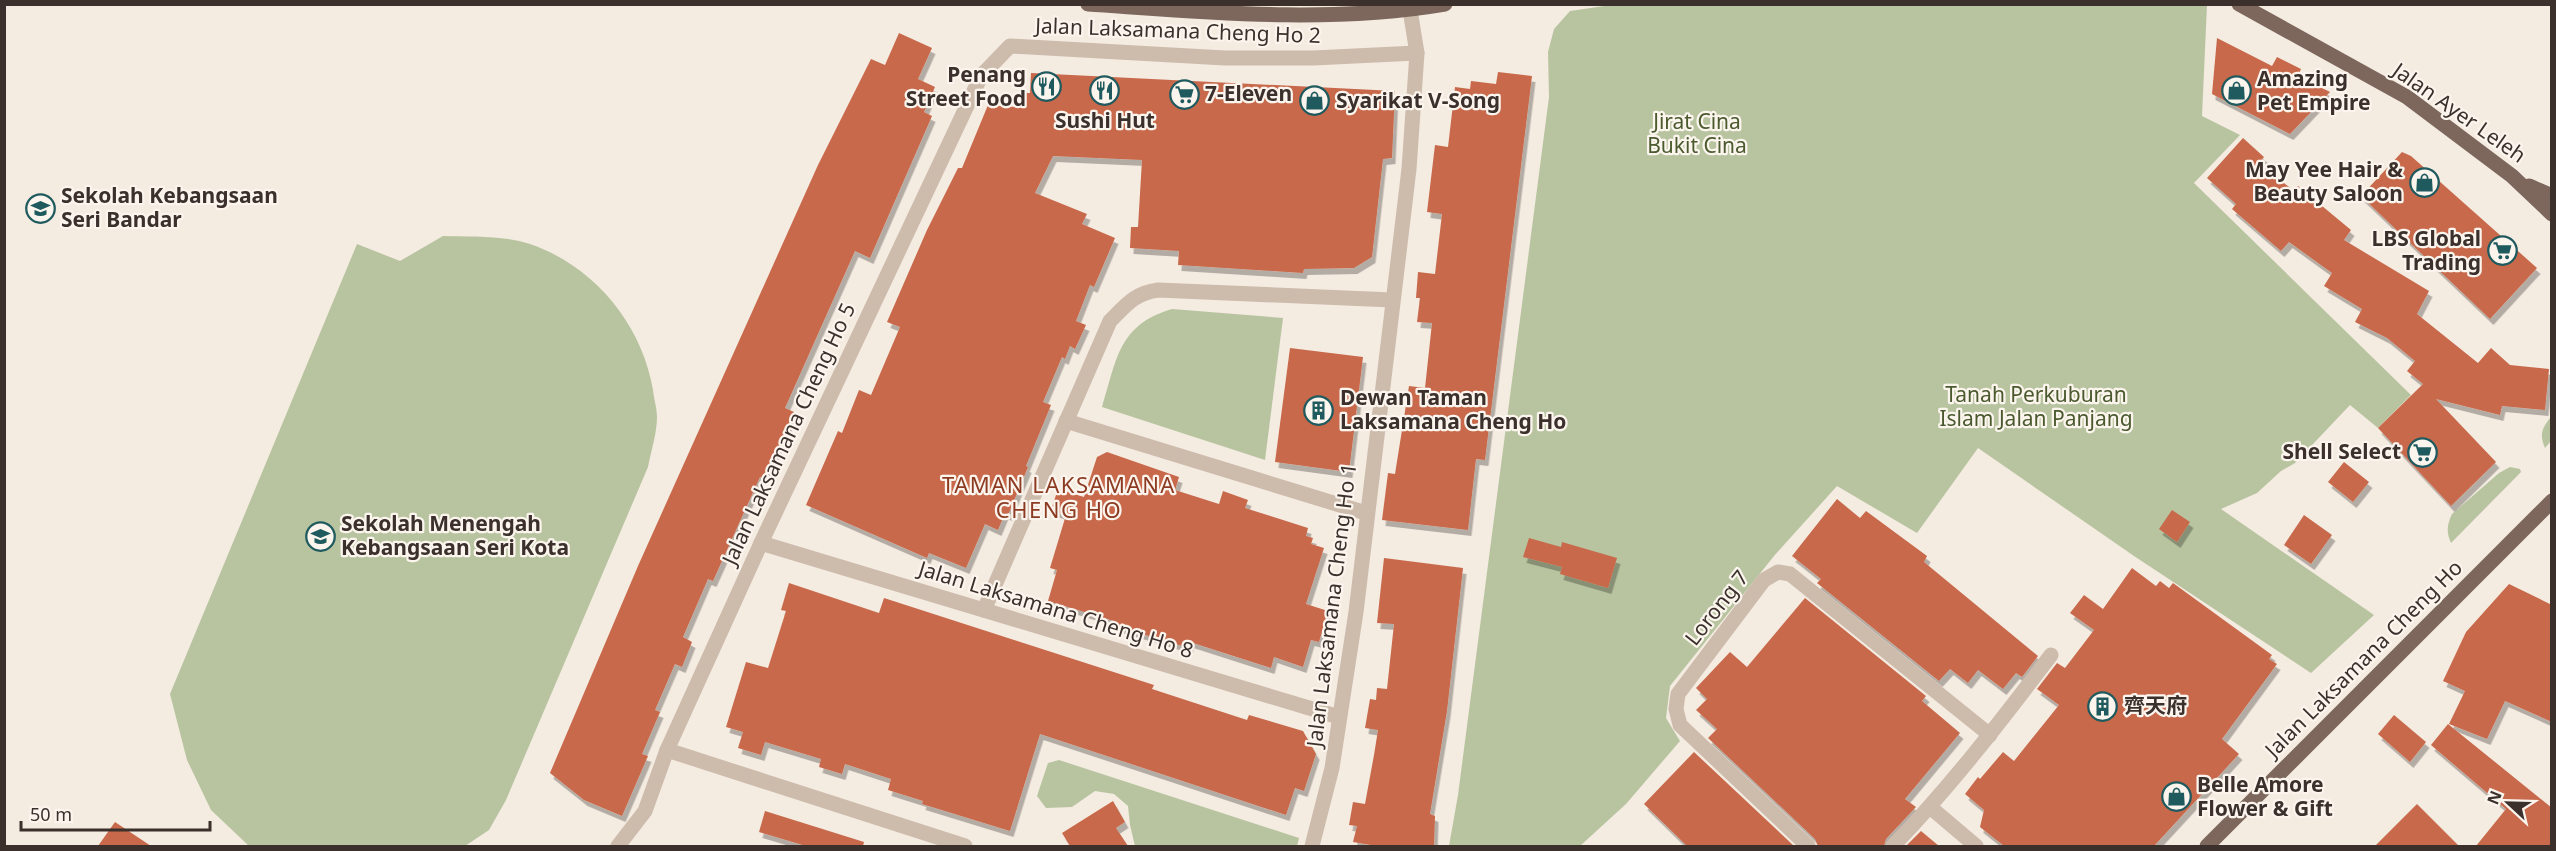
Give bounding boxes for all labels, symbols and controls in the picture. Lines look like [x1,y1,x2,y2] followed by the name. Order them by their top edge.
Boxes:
[1033,11,1321,49] street label: Jalan Laksamana Cheng Ho 2
[2386,55,2532,168] street label: Jalan Ayer Leleh
[906,60,1026,112] place label: Penang Street Food
[2257,64,2370,116] place label: Amazing Pet Empire
[1031,71,1063,103] restaurant icon: Penang Street Food
[1089,74,1121,106] restaurant icon: Sushi Hut
[2220,75,2252,107] shop icon: Amazing Pet Empire
[1168,78,1200,110] supermarket icon: 7-Eleven
[1205,79,1292,107] place label: 7-Eleven
[1299,85,1331,117] shop icon: Syarikat V-Song
[1336,86,1500,114] place label: Syarikat V-Song
[1055,106,1155,134] place label: Sushi Hut
[1647,107,1747,159] park label: Jirat Cina Bukit Cina
[2245,155,2403,207] place label: May Yee Hair & Beauty Saloon
[2408,166,2440,198] shop icon: May Yee Hair & Beauty Saloon
[61,181,278,233] place label: Sekolah Kebangsaan Seri Bandar
[24,192,56,224] school or university icon: Sekolah Kebangsaan Seri Bandar
[2372,224,2481,276] place label: LBS Global Trading
[2486,235,2518,267] supermarket icon: LBS Global Trading
[714,298,861,571] street label: Jalan Laksamana Cheng Ho 5
[1939,380,2133,432] park label: Tanah Perkuburan Islam Jalan Panjang
[1340,383,1566,435] place label: Dewan Taman Laksamana Cheng Ho
[1303,394,1335,426] building icon: Dewan Taman Laksamana Cheng Ho
[2406,436,2438,468] supermarket icon: Shell Select
[2282,437,2401,465] place label: Shell Select
[1299,461,1362,750] street label: Jalan Laksamana Cheng Ho 1
[942,469,1176,524] district label: TAMAN LAKSAMANA CHENG HO
[341,509,569,561] place label: Sekolah Menengah Kebangsaan Seri Kota
[304,520,336,552] school or university icon: Sekolah Menengah Kebangsaan Seri Kota
[914,553,1197,664] street label: Jalan Laksamana Cheng Ho 8
[2257,554,2468,764] street label: Jalan Laksamana Cheng Ho
[1678,564,1754,651] street label: Lorong 7
[2087,690,2119,722] building icon: 齊天府
[2124,691,2187,719] place label: 齊天府
[2197,770,2333,822] place label: Belle Amore Flower & Gift
[2478,773,2538,833] north arrow
[2160,781,2192,813] shop icon: Belle Amore Flower & Gift
[2481,787,2507,808] text: N
[21,794,210,832] scale bar
[30,802,72,826] text: 50 m

